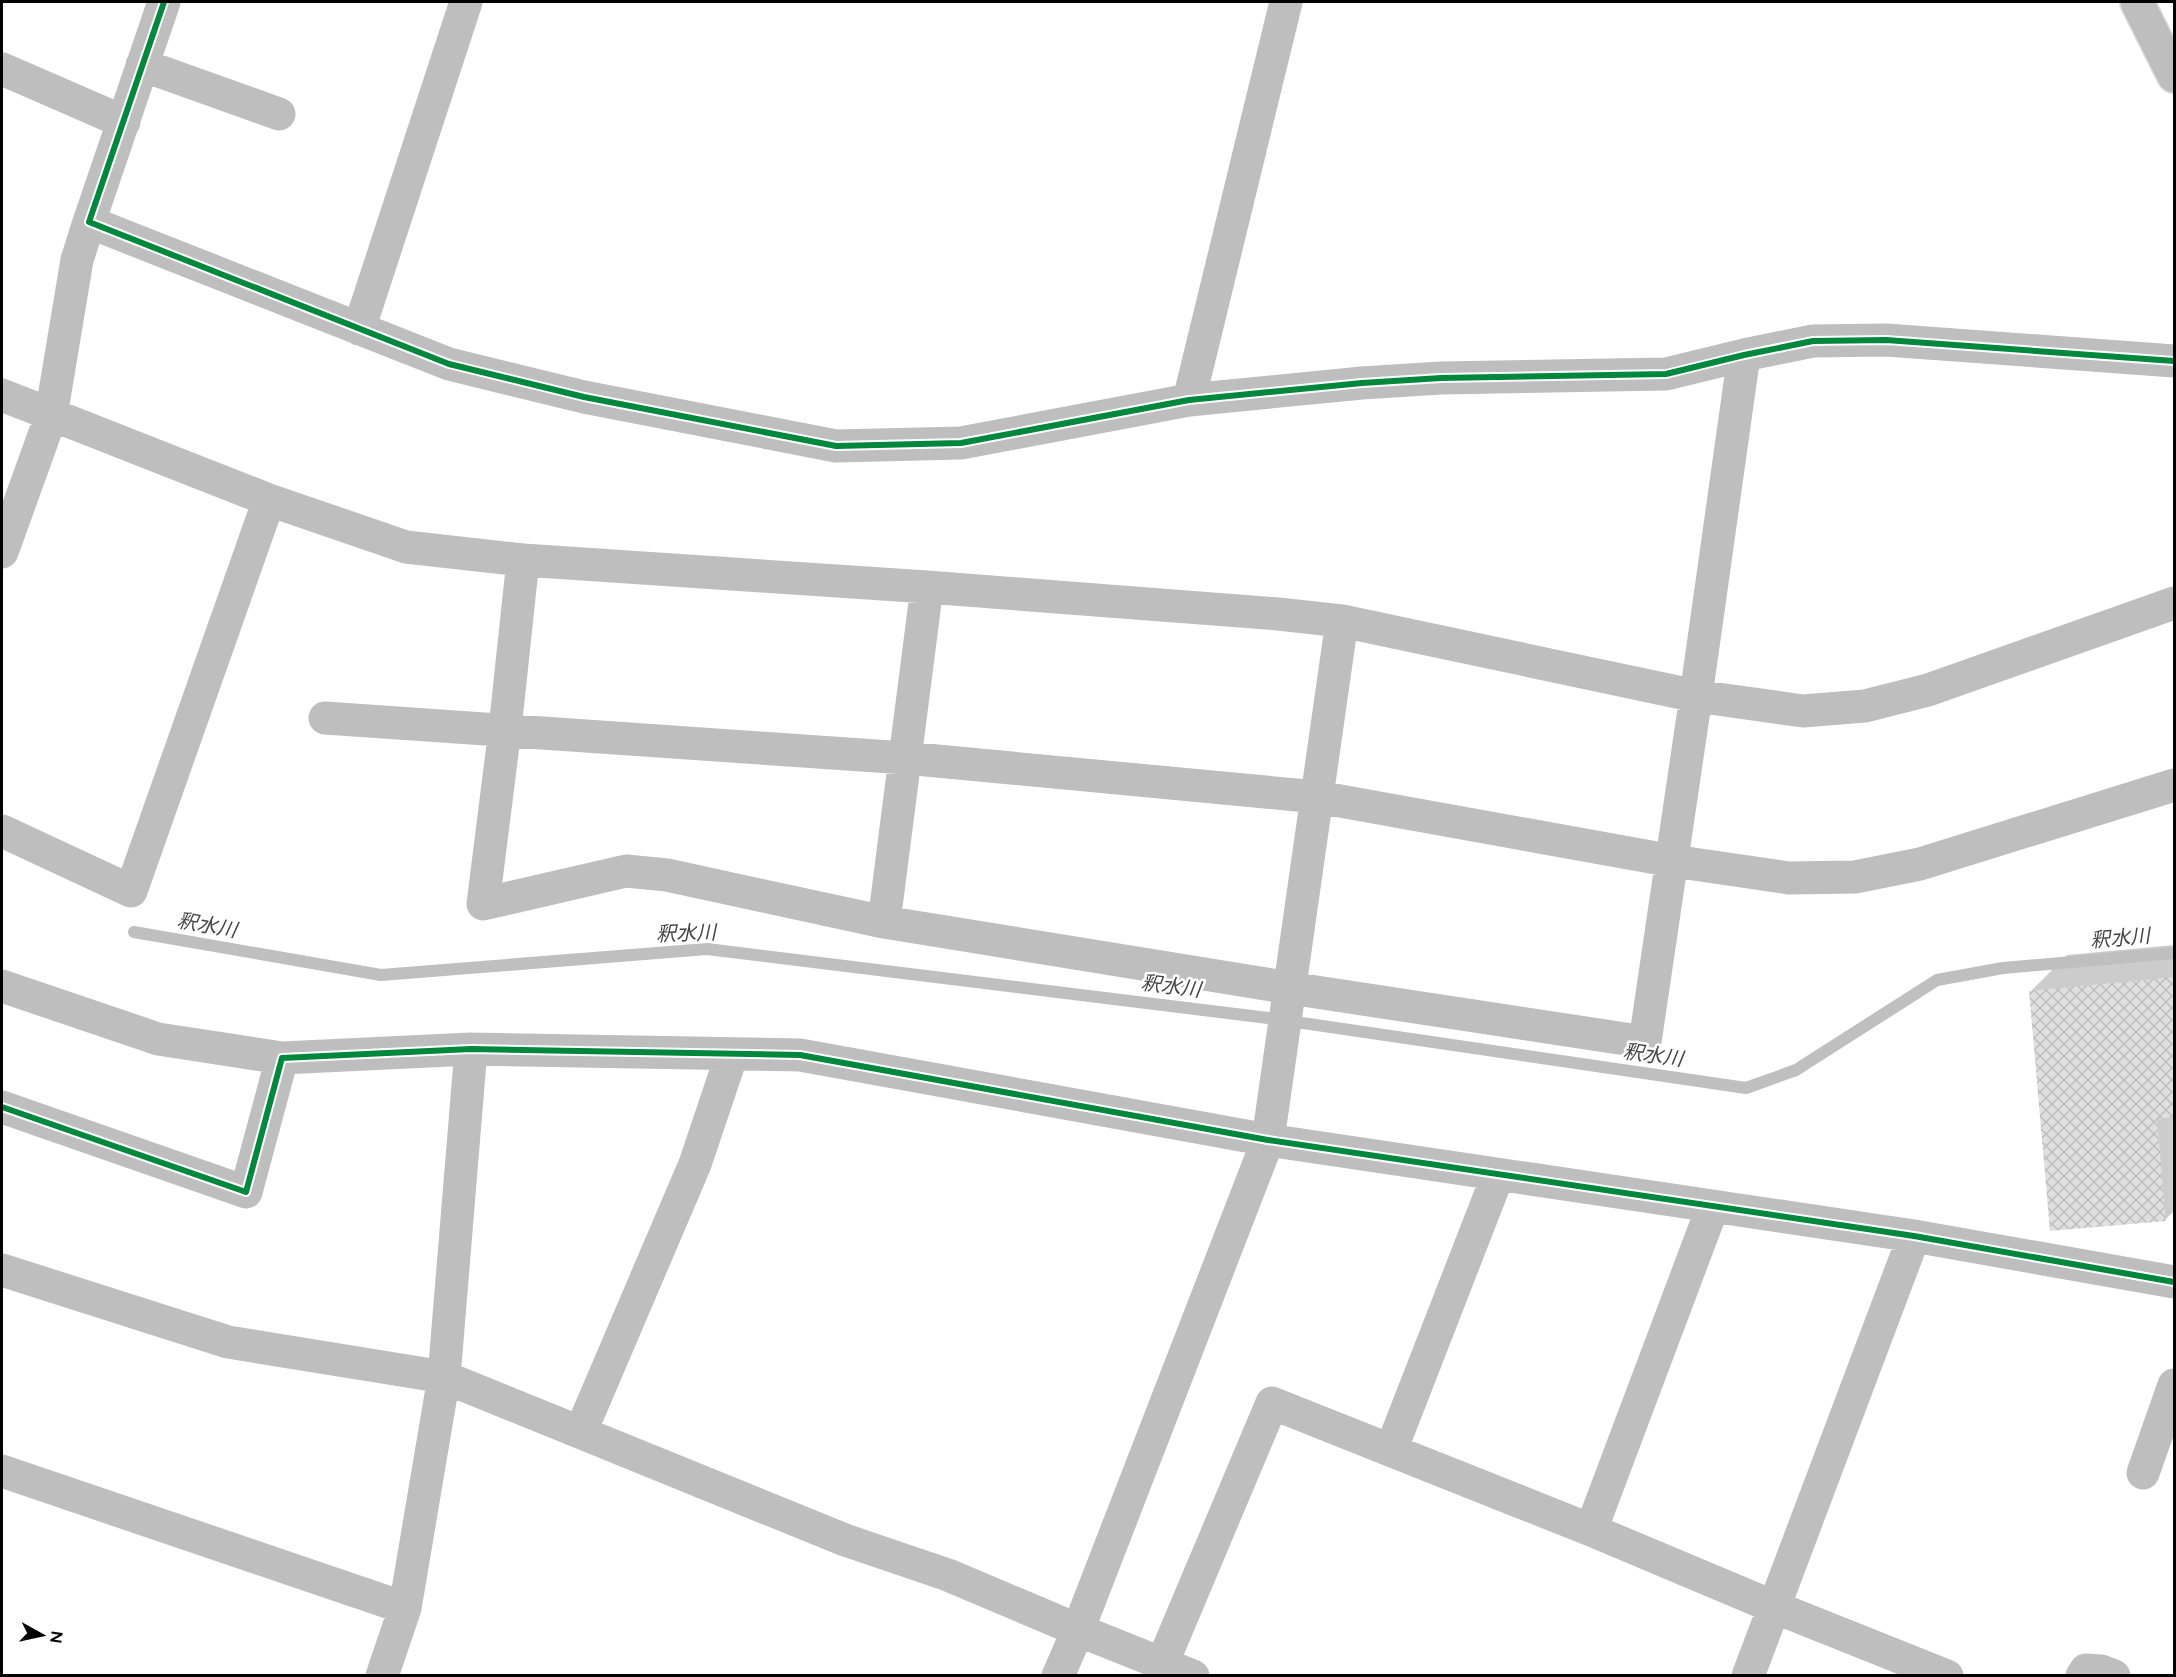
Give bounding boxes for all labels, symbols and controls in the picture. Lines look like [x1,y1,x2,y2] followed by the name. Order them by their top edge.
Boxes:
[175,908,241,942] water label: 釈水川
[656,920,718,946] water label: 釈水川
[2089,923,2153,953] water label: 釈水川
[1140,970,1204,1002] water label: 釈水川
[1622,1039,1686,1071] water label: 釈水川
[12,1605,72,1665] north arrow
[46,1630,67,1644] text: N

